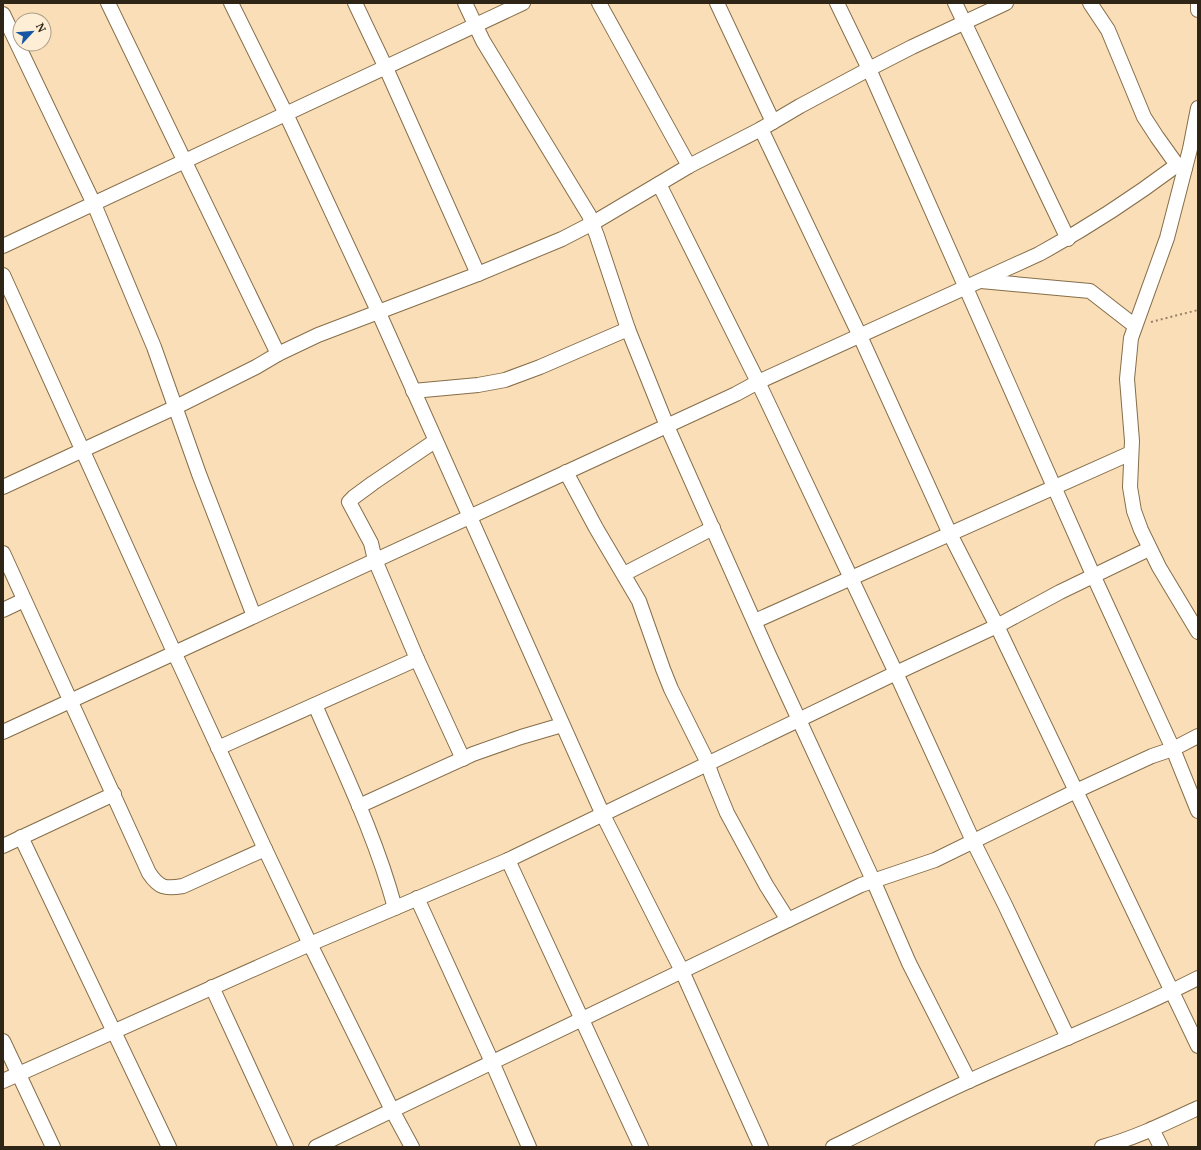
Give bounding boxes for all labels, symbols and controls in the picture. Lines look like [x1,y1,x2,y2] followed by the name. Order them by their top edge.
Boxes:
[12,12,52,52] north arrow
[33,20,50,35] text: N

